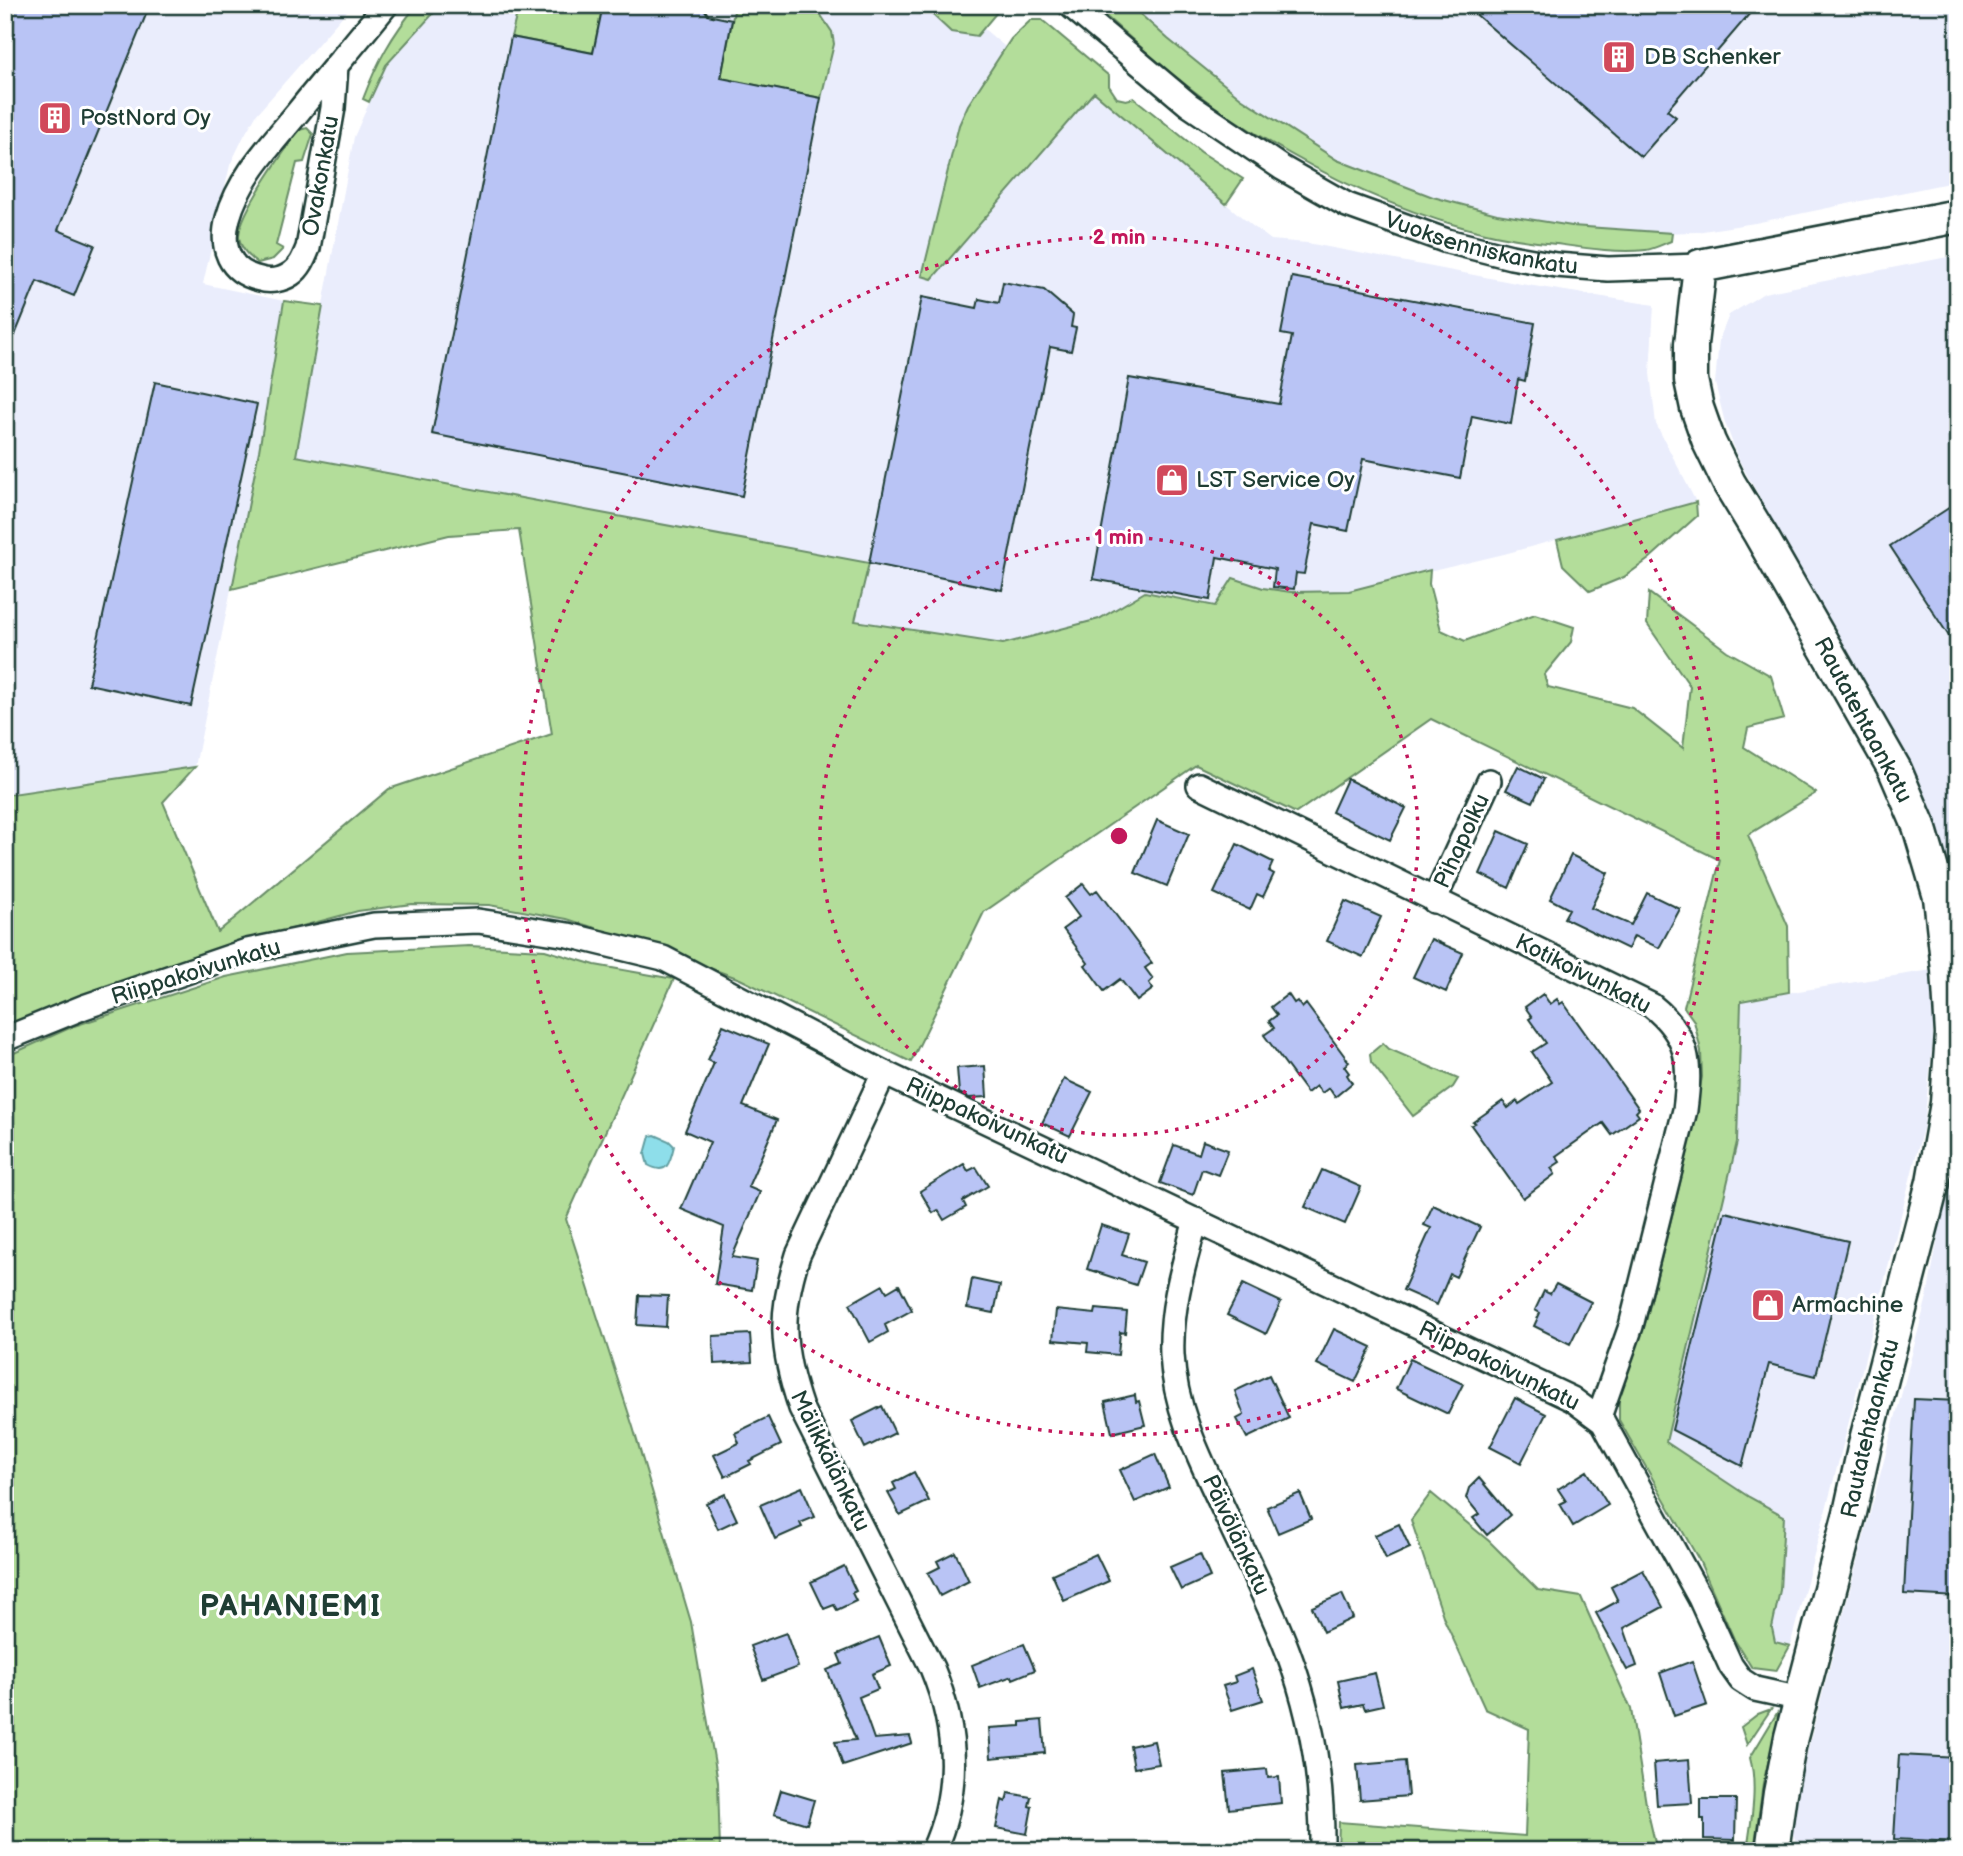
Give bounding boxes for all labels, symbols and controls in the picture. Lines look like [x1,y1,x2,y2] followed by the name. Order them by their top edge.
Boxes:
[1600,38,1638,76] building icon: DB Schenker
[1644,43,1781,71] place label: DB Schenker
[36,99,74,137] building icon: PostNord Oy
[80,104,211,132] place label: PostNord Oy
[297,114,345,238] street label: Ovakonkatu
[1381,206,1579,281] street label: Vuoksenniskankatu
[1092,225,1146,250] text: 2 min
[1153,461,1191,499] shop icon: LST Service Oy
[1196,466,1355,494] place label: LST Service Oy
[1094,525,1144,550] text: 1 min
[1808,632,1918,808] street label: Rautatehtaankatu
[1428,789,1496,893] street label: Pihapolku
[1107,824,1131,848] centre of rings
[1510,928,1656,1020] street label: Kotikoivunkatu
[108,933,284,1011] street label: Riippakoivunkatu
[901,1071,1073,1171] street label: Riippakoivunkatu
[1749,1286,1787,1324] shop icon: Armachine
[1792,1291,1903,1319] place label: Armachine
[1414,1315,1584,1417] street label: Riippakoivunkatu
[1835,1336,1906,1521] street label: Rautatehtaankatu
[784,1386,876,1536] street label: Mälikkälänkatu
[1196,1470,1276,1600] street label: Päivölänkatu
[200,1589,382,1625] district label: PAHANIEMI

